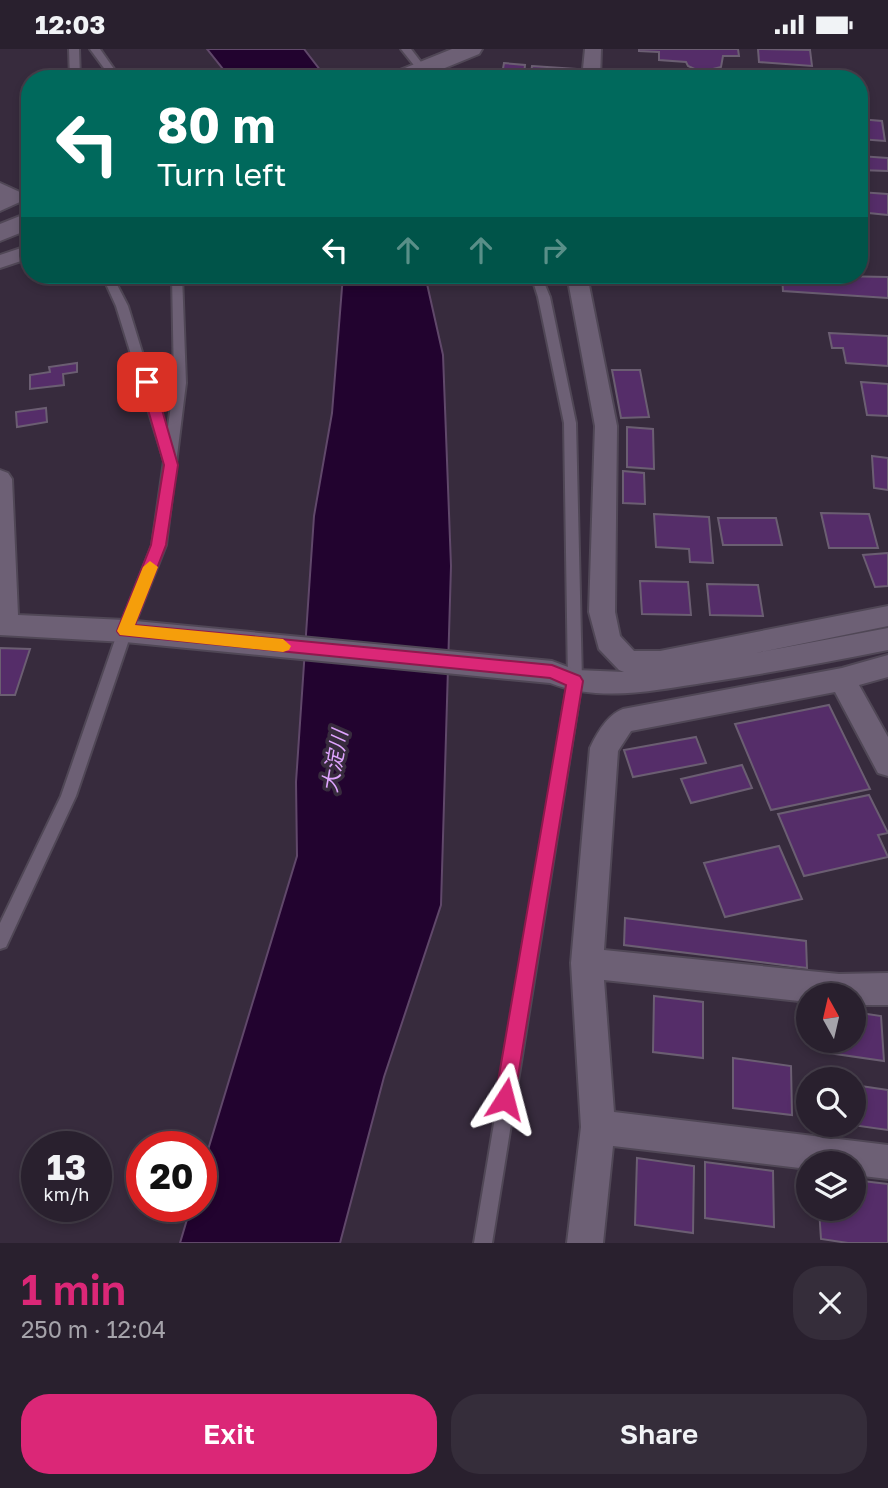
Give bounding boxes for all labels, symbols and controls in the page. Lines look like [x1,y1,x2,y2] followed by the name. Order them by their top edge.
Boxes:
[35,9,105,40] text: 12:03
[157,95,275,154] text: 80 m
[42,98,133,189] icon: left
[157,155,286,193] text: Turn left
[316,231,354,269] icon: left
[389,231,427,269] icon: ahead
[462,231,500,269] icon: ahead
[535,231,573,269] icon: right
[117,352,177,412] pin
[128,363,166,401] icon: arrive
[316,726,353,794] water label: 大淀川
[796,983,866,1053] north arrow
[796,983,866,1221] map controls
[468,1062,542,1136] position arrow
[796,1067,866,1137] button: search
[126,1131,217,1222] speed limit sign: 20
[47,1146,86,1188] text: 13
[796,1151,866,1221] button: layers
[44,1183,89,1205] text: km/h
[21,1264,126,1314] text: 1 min
[793,1266,867,1340] button: close
[21,1315,166,1343] text: 250 m · 12:04
[21,1394,437,1474] button: Exit
[451,1394,867,1474] button: Share

